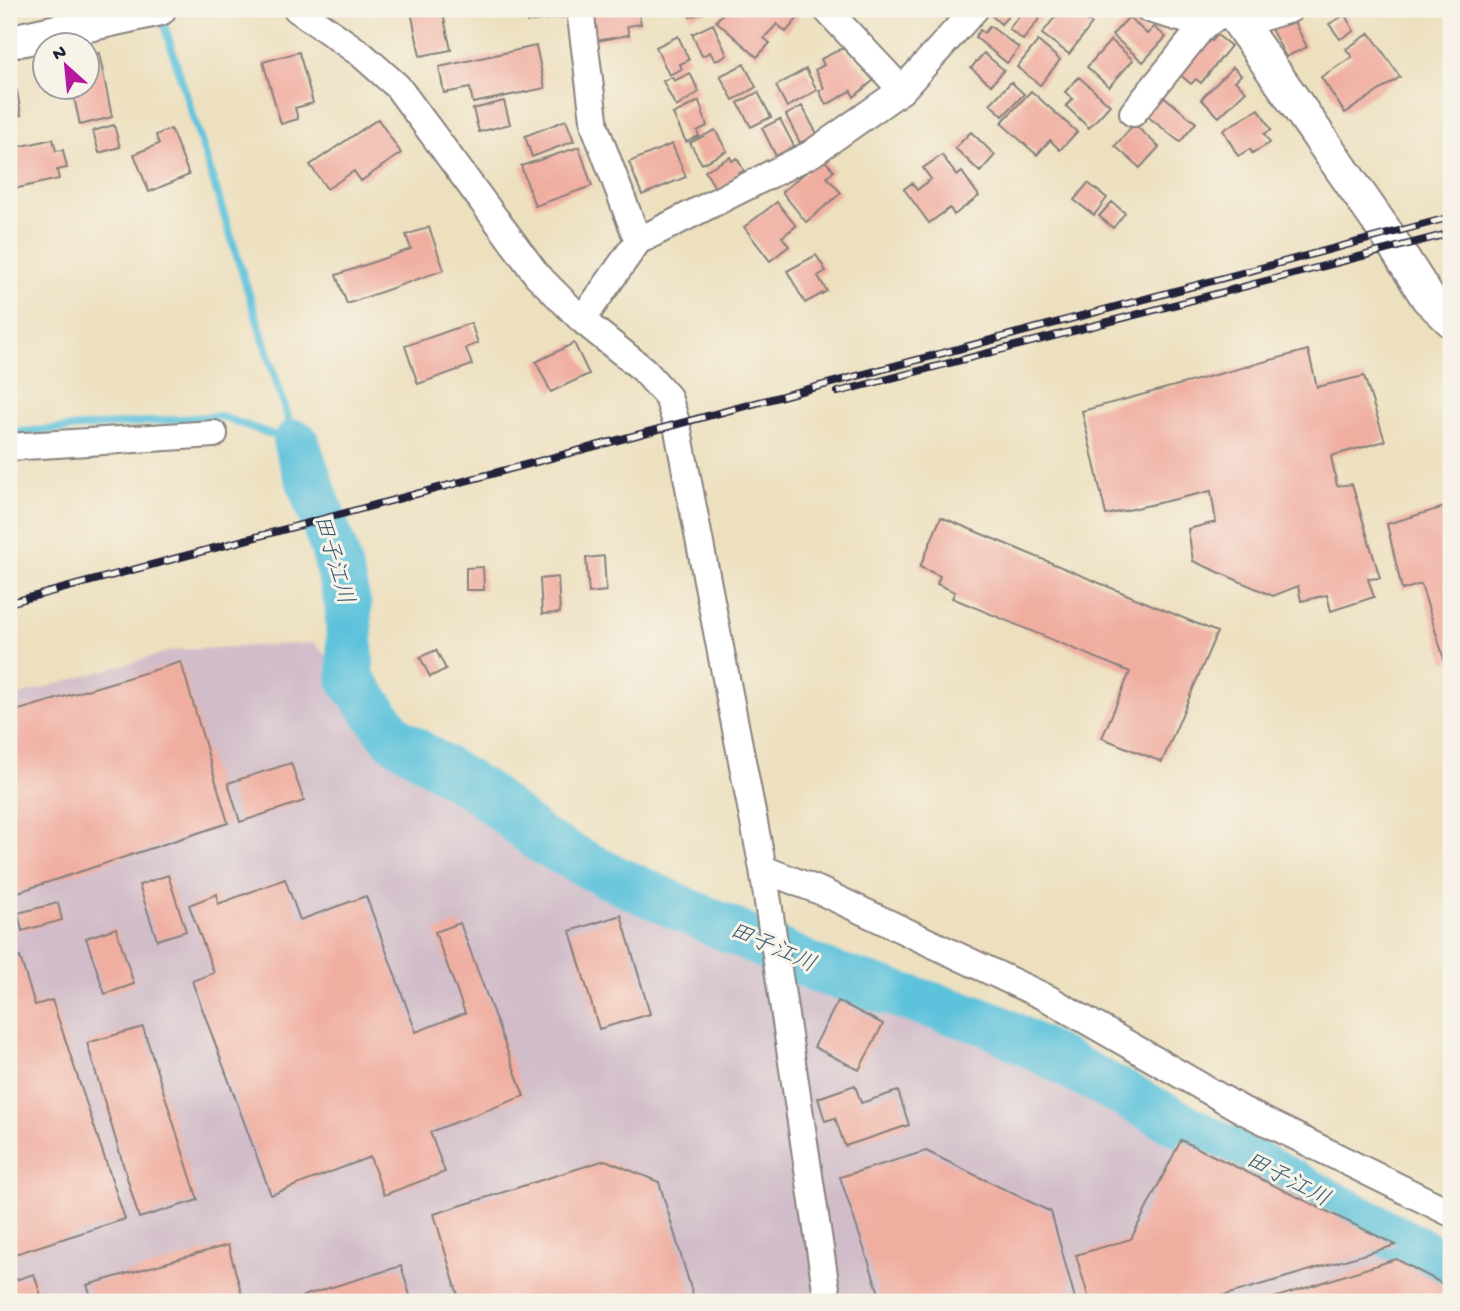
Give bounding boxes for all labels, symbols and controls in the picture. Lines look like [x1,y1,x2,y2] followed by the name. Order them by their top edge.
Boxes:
[32,32,102,102] north arrow
[49,41,71,67] text: N
[306,512,358,608] water label: 田子江川
[724,918,820,980] water label: 田子江川
[1240,1147,1334,1215] water label: 田子江川

